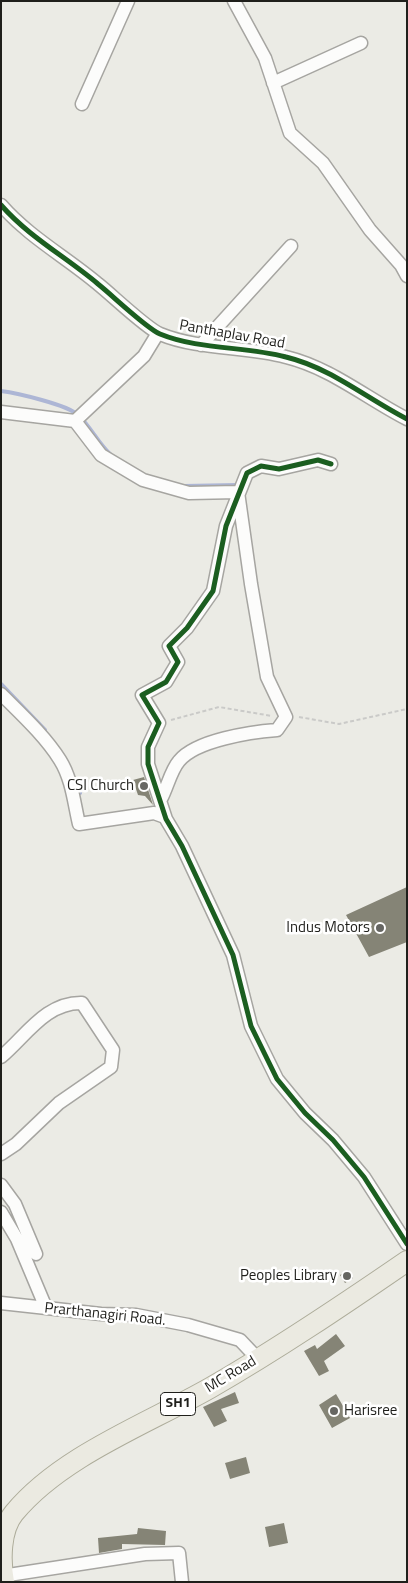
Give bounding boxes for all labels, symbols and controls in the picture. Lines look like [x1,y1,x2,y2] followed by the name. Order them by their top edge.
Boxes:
[178,317,286,353] street label: Panthaplav Road
[67,777,134,795] place label: CSI Church
[138,780,150,792] marker: CSI Church
[286,919,370,937] place label: Indus Motors
[374,922,386,934] marker: Indus Motors
[240,1267,337,1285] place label: Peoples Library
[341,1270,353,1282] marker: Peoples Library
[44,1300,166,1330] street label: Prarthanagiri Road.
[202,1353,260,1397] street label: MC Road
[160,1392,196,1416] road number: SH1
[344,1402,397,1420] place label: Harisree
[328,1405,340,1417] marker: Harisree

